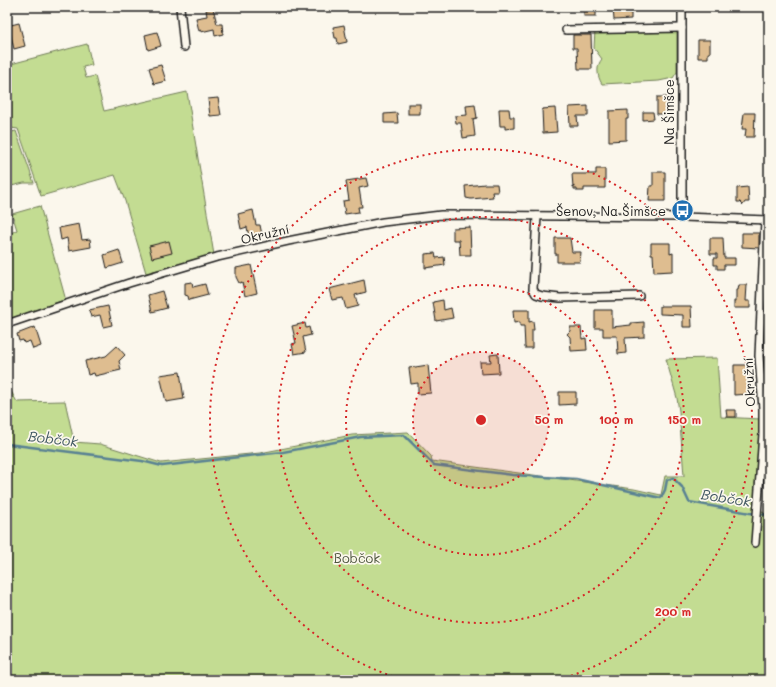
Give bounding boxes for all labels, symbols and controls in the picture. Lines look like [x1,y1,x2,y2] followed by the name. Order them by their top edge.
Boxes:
[660,79,677,145] street label: Na Šimšce
[669,198,695,224] bus stop icon: Šenov, Na Šimšce
[556,202,666,219] place label: Šenov, Na Šimšce
[239,220,291,247] street label: Okružní
[739,357,758,407] street label: Okružní
[535,411,563,427] text: 50 m
[599,411,633,427] text: 100 m
[667,411,701,427] text: 150 m
[474,413,488,427] centre of rings
[27,426,80,451] water label: Bobčok
[700,484,753,511] water label: Bobčok
[334,549,380,566] park label: Bobčok
[655,603,691,619] text: 200 m

